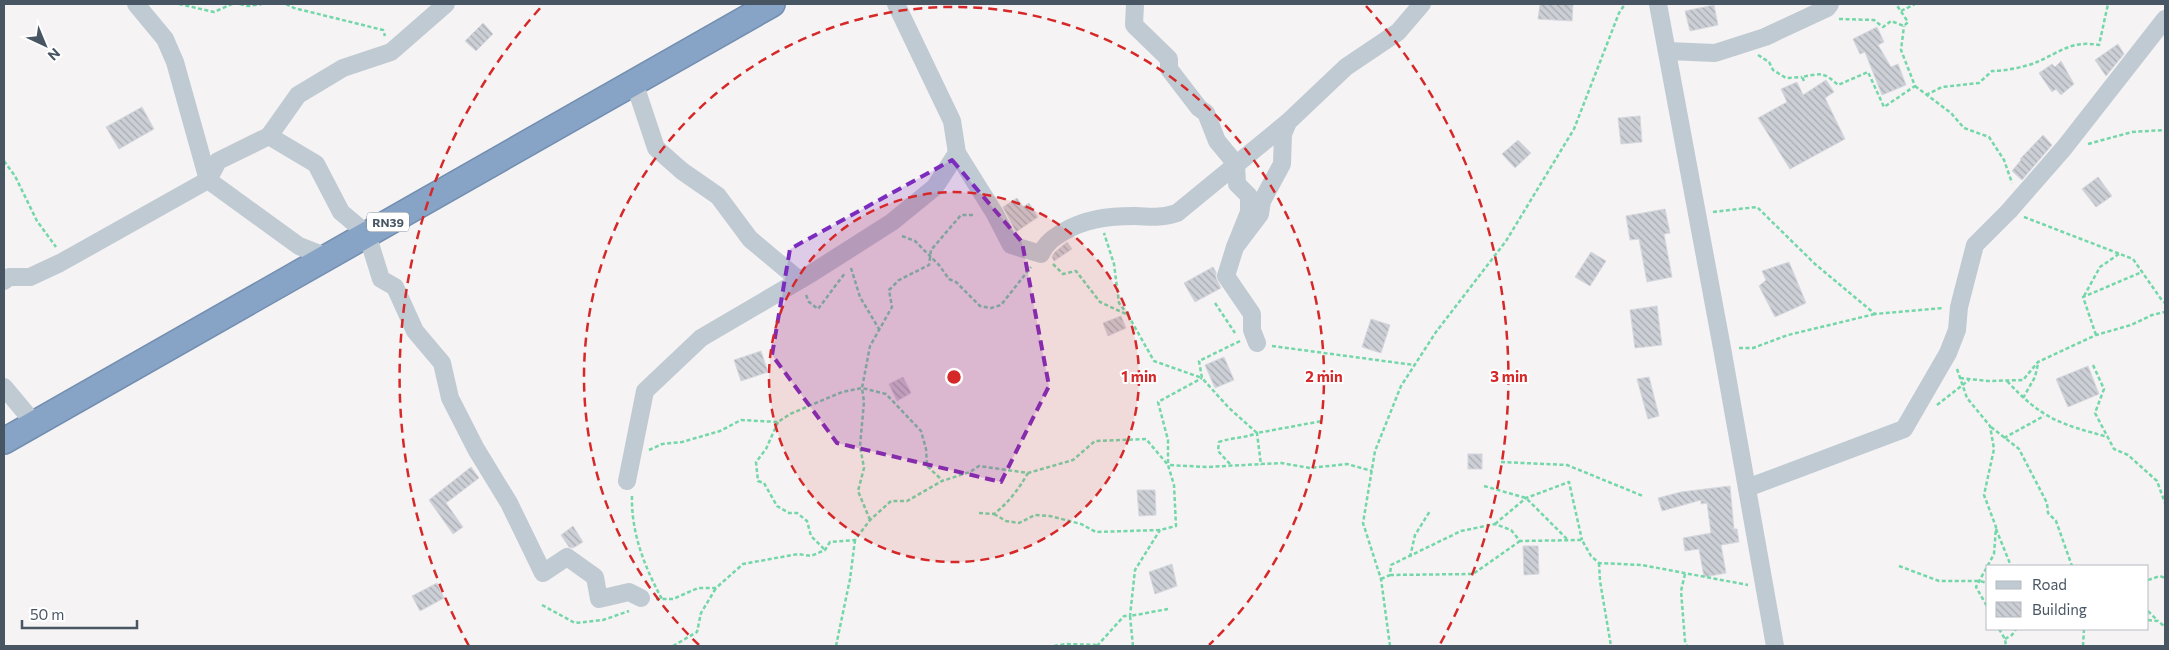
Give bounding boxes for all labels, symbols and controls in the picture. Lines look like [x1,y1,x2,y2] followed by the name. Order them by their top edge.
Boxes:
[20,20,70,70] north arrow
[45,45,64,64] text: N
[367,212,409,232] road number: RN39
[1121,367,1157,385] text: 1 min
[1305,367,1343,385] text: 2 min
[1490,367,1528,385] text: 3 min
[945,368,963,386] centre of rings
[1986,565,2149,630] legend
[2032,575,2067,593] text: Road
[22,598,138,630] scale bar
[2032,600,2087,618] text: Building
[30,605,64,623] text: 50 m

